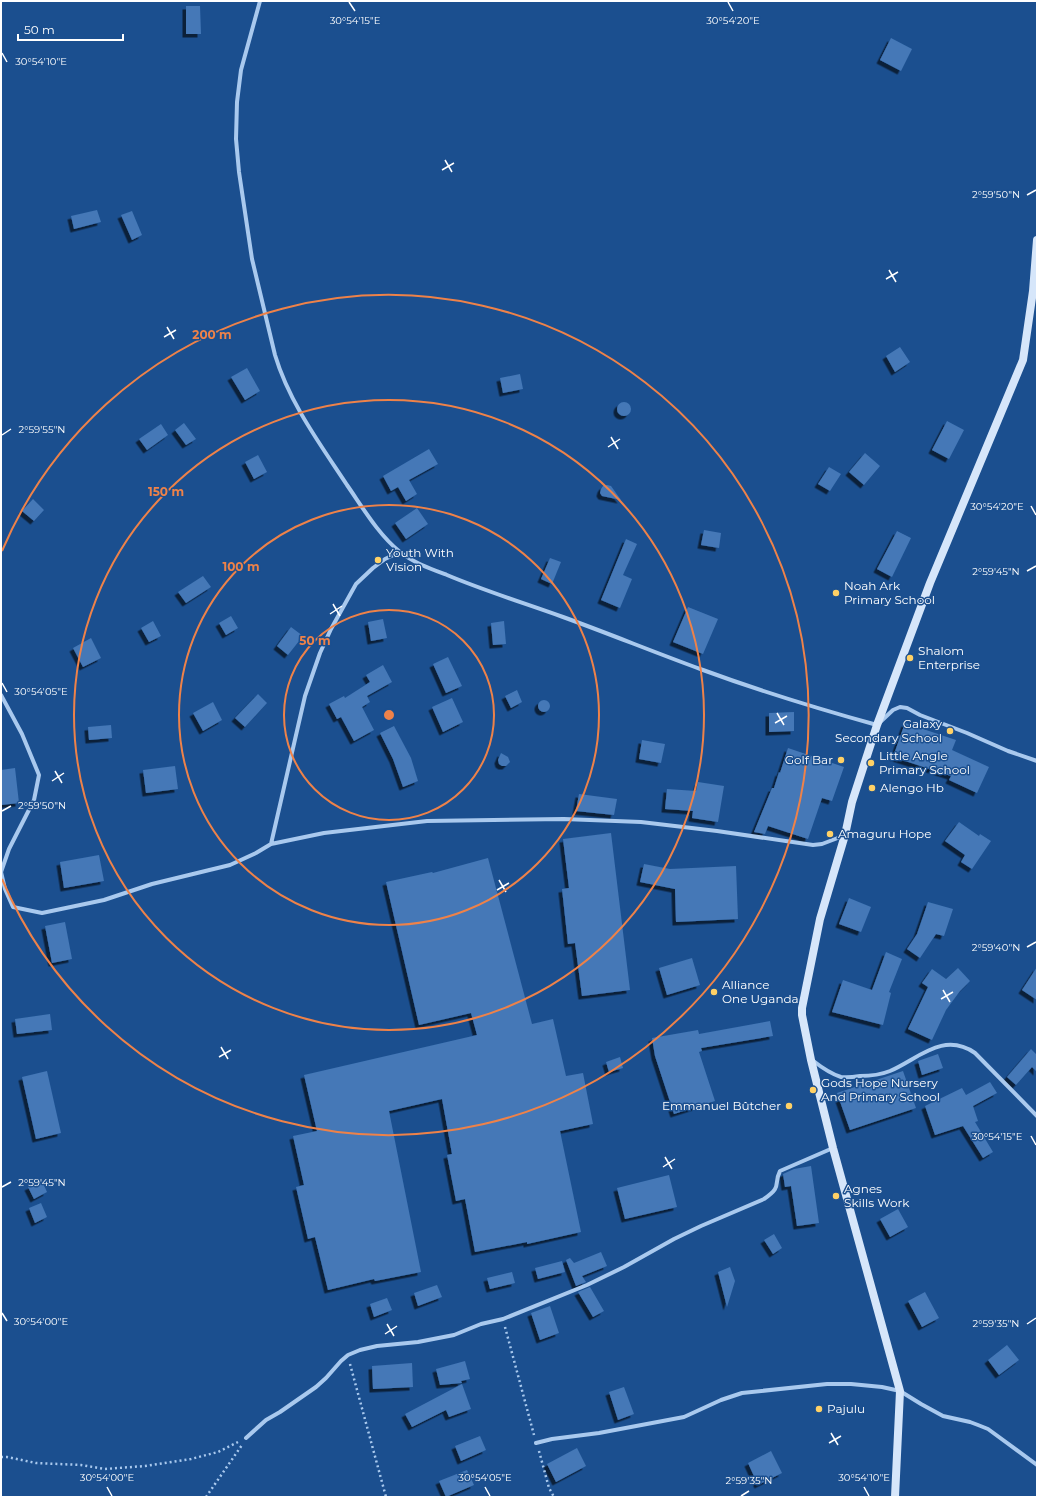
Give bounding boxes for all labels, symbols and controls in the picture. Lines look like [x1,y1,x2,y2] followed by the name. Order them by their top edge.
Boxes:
[330,14,381,27] text: 30°54'15"E
[706,14,760,27] text: 30°54'20"E
[18,16,123,42] scale bar
[24,22,55,37] text: 50 m
[15,55,67,68] text: 30°54'10"E
[972,188,1020,201] text: 2°59'50"N
[192,327,232,342] text: 200 m
[18,423,66,436] text: 2°59'55"N
[148,484,184,499] text: 150 m
[970,500,1024,513] text: 30°54'20"E
[386,545,454,574] place label: Youth With Vision
[373,555,383,565] marker: Youth With Vision
[223,559,259,574] text: 100 m
[972,565,1020,578] text: 2°59'45"N
[844,578,935,607] place label: Noah Ark Primary School
[831,588,841,598] marker: Noah Ark Primary School
[299,633,331,648] text: 50 m
[918,643,980,672] place label: Shalom Enterprise
[905,653,915,663] marker: Shalom Enterprise
[14,685,68,698] text: 30°54'05"E
[382,708,396,722] centre of rings
[835,716,942,745] place label: Galaxy Secondary School
[945,726,955,736] marker: Galaxy Secondary School
[879,748,970,777] place label: Little Angle Primary School
[785,752,833,767] place label: Golf Bar
[836,755,846,765] marker: Golf Bar
[866,758,876,768] marker: Little Angle Primary School
[880,780,944,795] place label: Alengo Hb
[867,783,877,793] marker: Alengo Hb
[18,799,66,812] text: 2°59'50"N
[838,826,931,841] place label: Amaguru Hope
[825,829,835,839] marker: Amaguru Hope
[972,941,1020,954] text: 2°59'40"N
[722,977,799,1006] place label: Alliance One Uganda
[709,987,719,997] marker: Alliance One Uganda
[821,1075,940,1104] place label: Gods Hope Nursery And Primary School
[808,1085,818,1095] marker: Gods Hope Nursery And Primary School
[662,1098,781,1113] place label: Emmanuel Bûtcher
[784,1101,794,1111] marker: Emmanuel Bûtcher
[972,1130,1023,1143] text: 30°54'15"E
[18,1176,66,1189] text: 2°59'45"N
[844,1181,910,1210] place label: Agnes Skills Work
[831,1191,841,1201] marker: Agnes Skills Work
[14,1315,68,1328] text: 30°54'00"E
[972,1317,1020,1330] text: 2°59'35"N
[827,1401,865,1416] place label: Pajulu
[814,1404,824,1414] marker: Pajulu
[80,1471,134,1484] text: 30°54'00"E
[458,1471,512,1484] text: 30°54'05"E
[838,1471,890,1484] text: 30°54'10"E
[725,1474,773,1487] text: 2°59'35"N

